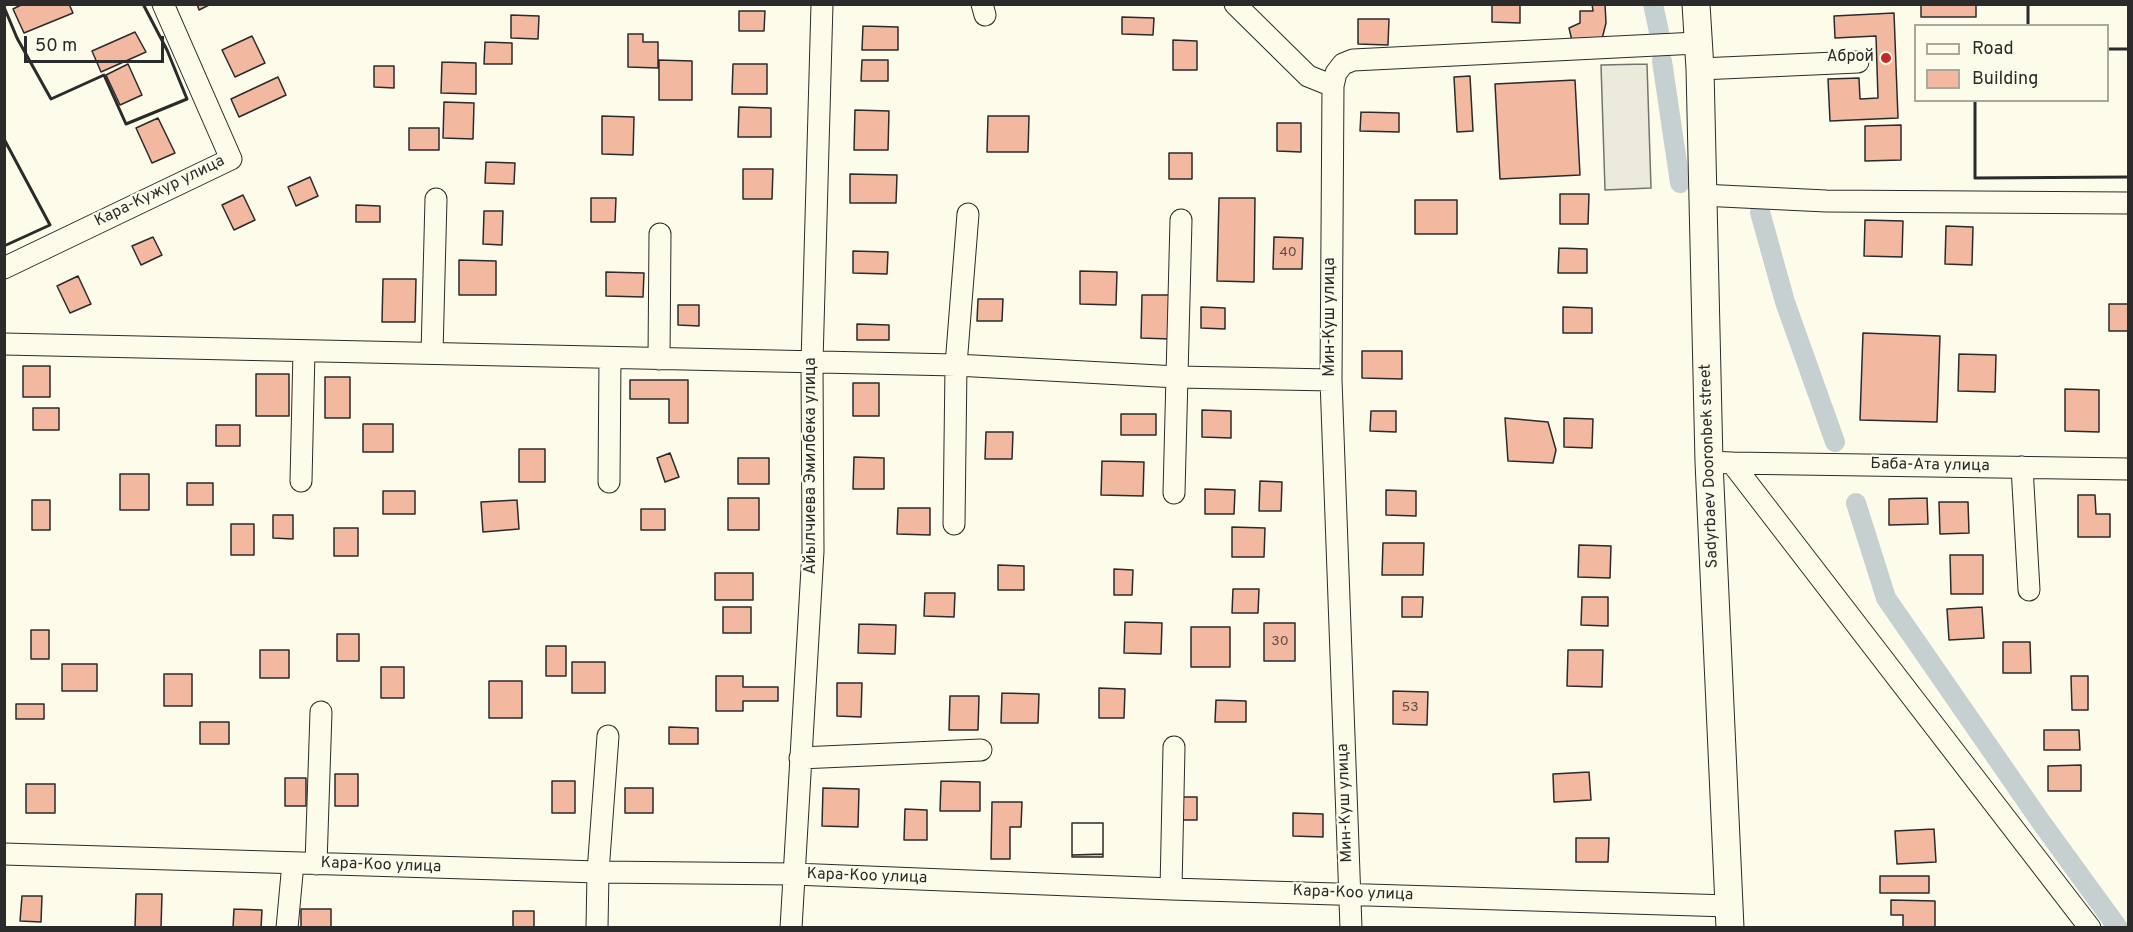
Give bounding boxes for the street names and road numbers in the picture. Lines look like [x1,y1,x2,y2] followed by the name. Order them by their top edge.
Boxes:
[92,152,228,232] street label: Кара-Кужур улица
[1321,257,1341,377] street label: Мин-Куш улица
[802,357,822,575] street label: Айылчиева Эмилбека улица
[1697,363,1723,569] street label: Sadyrbaev Dooronbek street
[1870,455,1990,477] street label: Баба-Ата улица
[1334,743,1358,863] street label: Мин-Куш улица
[320,854,442,878] street label: Кара-Коо улица
[806,865,928,889] street label: Кара-Коо улица
[1292,882,1414,906] street label: Кара-Коо улица

